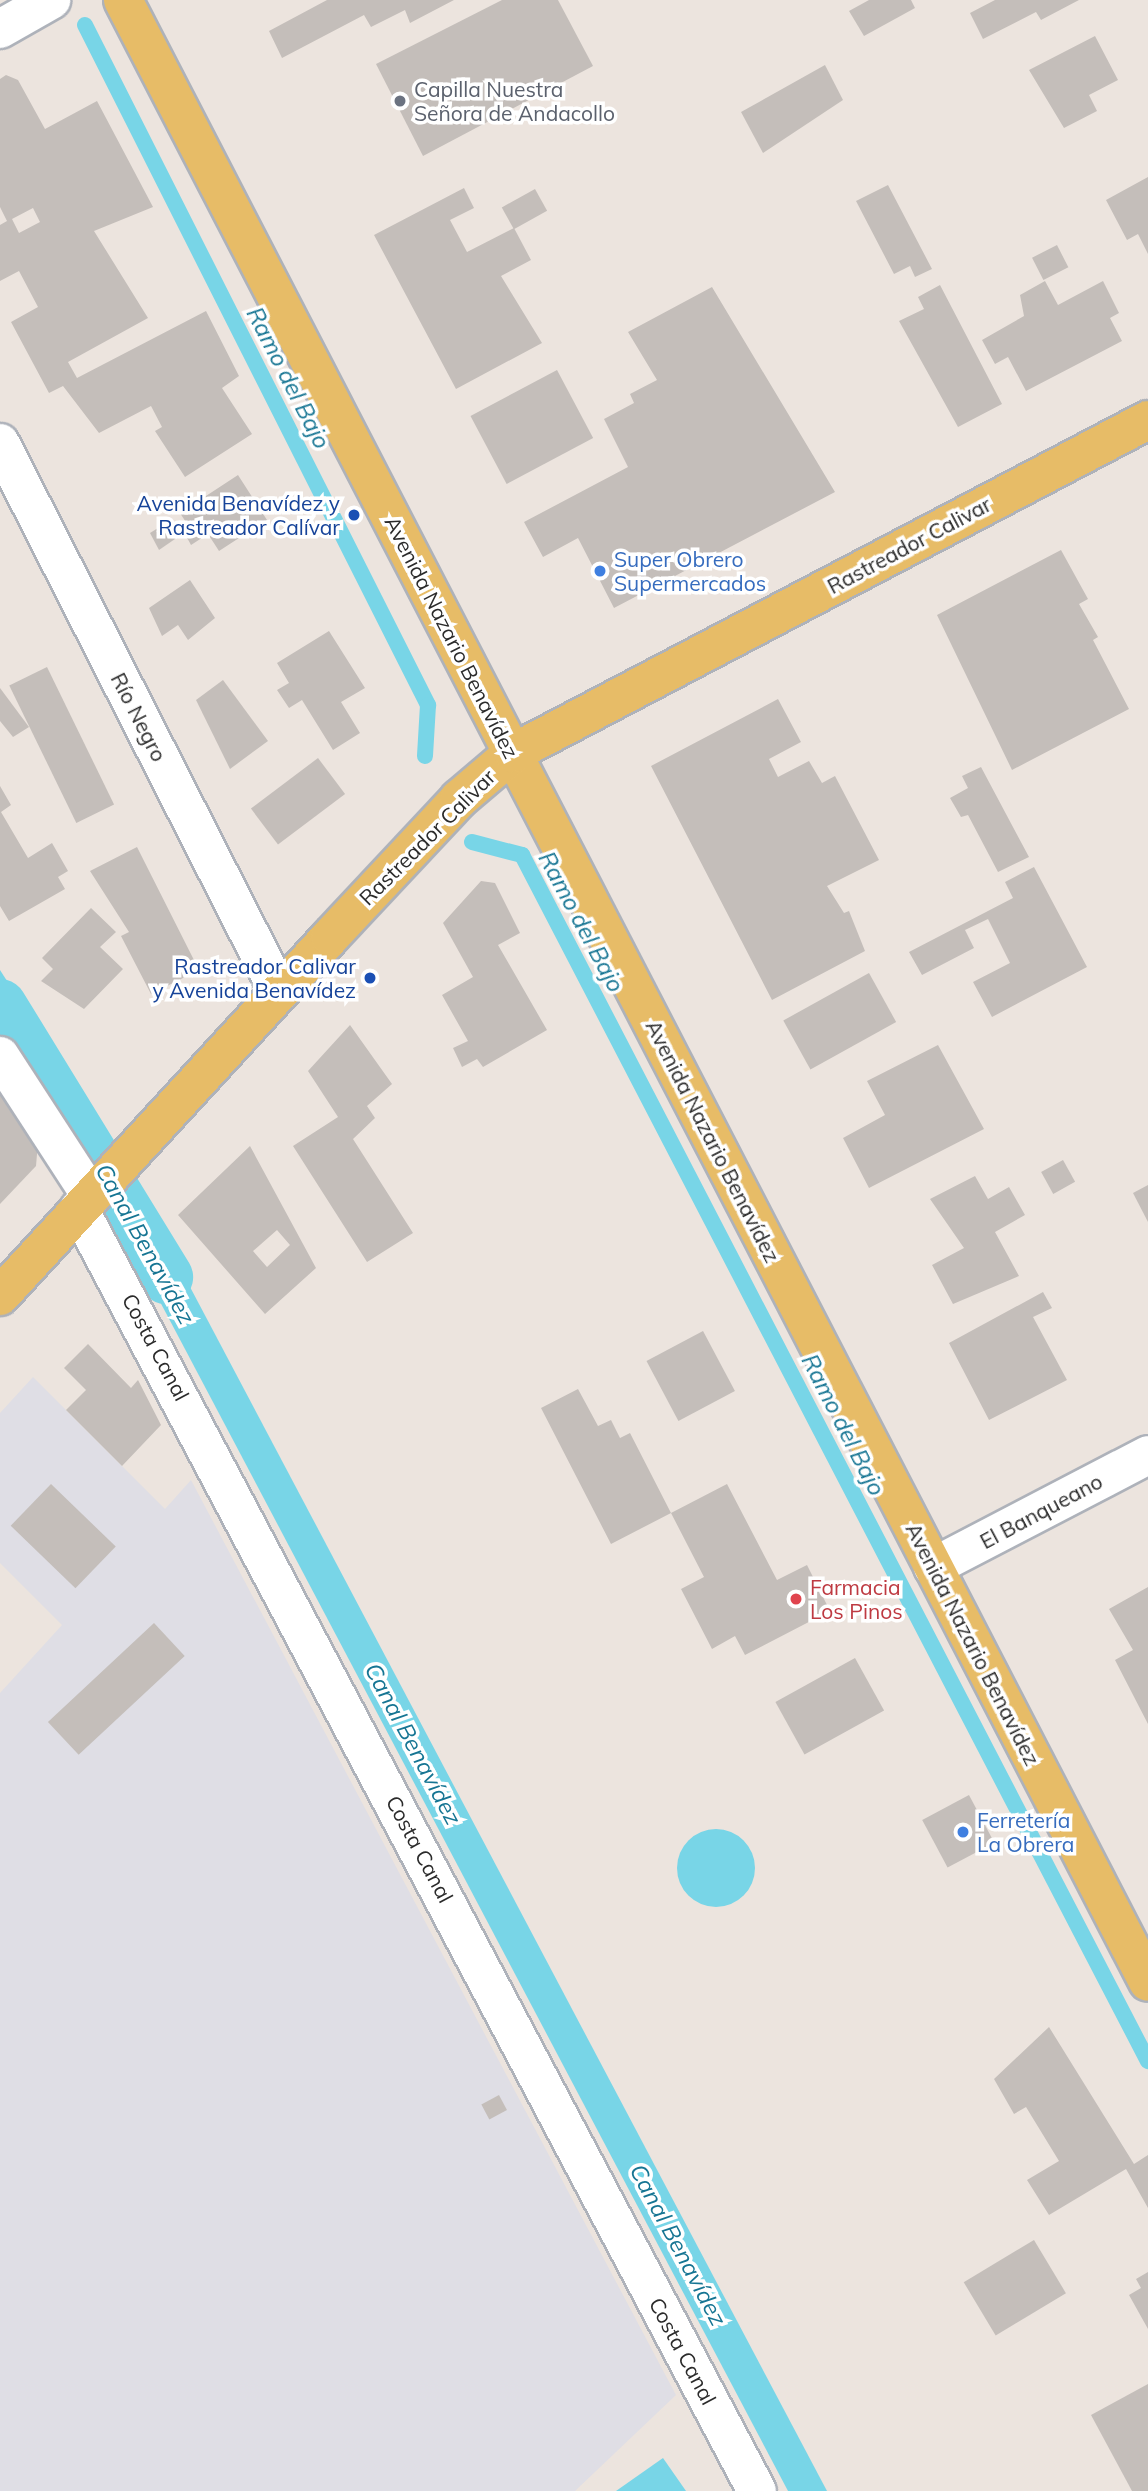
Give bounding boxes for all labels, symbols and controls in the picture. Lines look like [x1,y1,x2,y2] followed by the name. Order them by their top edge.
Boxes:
[414,76,615,126] place label: Capilla Nuestra Señora de Andacollo
[392,93,408,109] marker: Capilla Nuestra Señora de Andacollo
[241,303,335,453] water label: Ramo del Bajo
[137,490,340,540] place label: Avenida Benavídez y Rastreador Calívar
[823,491,995,599] street label: Rastreador Calivar
[346,507,362,523] marker: Avenida Benavídez y Rastreador Calívar
[380,512,524,762] street label: Avenida Nazario Benavídez
[614,546,766,596] place label: Super Obrero Supermercados
[592,563,608,579] marker: Super Obrero Supermercados
[106,668,172,766] street label: Río Negro
[354,764,500,910] street label: Rastreador Calivar
[532,847,630,997] water label: Ramo del Bajo
[153,953,356,1003] place label: Rastreador Calivar y Avenida Benavídez
[362,970,378,986] marker: Rastreador Calivar y Avenida Benavídez
[641,1016,785,1266] street label: Avenida Nazario Benavídez
[90,1159,200,1329] water label: Canal Benavídez
[117,1289,195,1405] street label: Costa Canal
[796,1350,890,1500] water label: Ramo del Bajo
[975,1468,1107,1554] street label: El Banqueano
[901,1519,1045,1769] street label: Avenida Nazario Benavídez
[810,1574,903,1624] place label: Farmacia Los Pinos
[788,1591,804,1607] marker: Farmacia Los Pinos
[359,1658,467,1830] water label: Canal Benavídez
[381,1791,459,1907] street label: Costa Canal
[977,1807,1074,1857] place label: Ferretería La Obrera
[955,1824,971,1840] marker: Ferretería La Obrera
[624,2159,732,2331] water label: Canal Benavídez
[644,2293,722,2409] street label: Costa Canal

